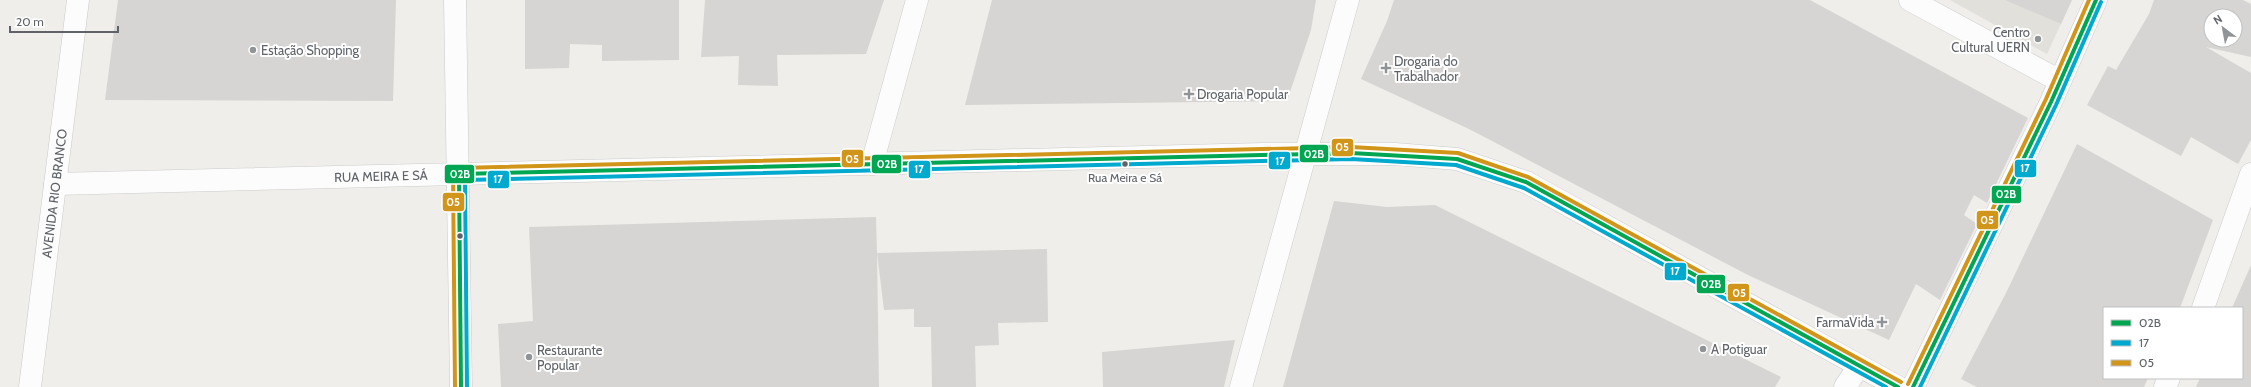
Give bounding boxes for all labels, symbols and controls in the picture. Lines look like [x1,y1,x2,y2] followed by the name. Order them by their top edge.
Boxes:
[10,8,118,34] scale bar
[2203,8,2243,48] north arrow
[2211,12,2225,28] text: N
[16,14,44,29] text: 20 m
[1951,24,2030,55] place label: Centro Cultural UERN
[2033,34,2043,44] marker: Centro Cultural UERN
[261,42,360,58] place label: Estação Shopping
[248,45,258,55] marker: Estação Shopping
[1394,53,1459,84] place label: Drogaria do Trabalhador
[1381,63,1391,73] marker: Drogaria do Trabalhador
[1197,86,1289,102] place label: Drogaria Popular
[1184,89,1194,99] marker: Drogaria Popular
[38,128,70,259] street label: AVENIDA RIO BRANCO
[1331,138,1354,157] line badge: 05
[1335,140,1349,154] text: 05
[1299,144,1329,163] line badge: 02B
[1304,147,1324,161] text: 02B
[841,149,864,168] line badge: 05
[1268,151,1291,170] line badge: 17
[845,152,859,166] text: 05
[871,154,902,174] line badge: 02B
[1275,154,1285,168] text: 17
[877,157,897,171] text: 02B
[1120,159,1130,169] marker: Rua Meira e Sá
[2014,159,2037,178] line badge: 17
[908,160,931,179] line badge: 17
[2020,161,2030,175] text: 17
[914,162,924,176] text: 17
[444,164,475,184] line badge: 02B
[334,166,428,185] street label: RUA MEIRA E SÁ
[450,167,470,181] text: 02B
[487,170,510,189] line badge: 17
[1088,170,1162,185] place label: Rua Meira e Sá
[493,172,503,186] text: 17
[1991,185,2022,204] line badge: 02B
[1996,187,2016,201] text: 02B
[442,192,465,212] line badge: 05
[446,195,460,209] text: 05
[1976,210,1999,230] line badge: 05
[1980,213,1994,227] text: 05
[455,231,465,241] unlabelled marker
[1664,262,1687,281] line badge: 17
[1670,264,1680,278] text: 17
[1696,274,1726,294] line badge: 02B
[1701,277,1721,291] text: 02B
[1727,283,1750,302] line badge: 05
[1732,286,1746,300] text: 05
[2103,307,2243,379] legend
[1816,314,1875,330] place label: FarmaVida
[2139,315,2161,330] text: 02B
[1877,317,1887,327] marker: FarmaVida
[2139,335,2149,350] text: 17
[1711,341,1768,357] place label: A Potiguar
[537,342,603,373] place label: Restaurante Popular
[1698,344,1708,354] marker: A Potiguar
[524,352,534,362] marker: Restaurante Popular
[2139,355,2154,370] text: 05

